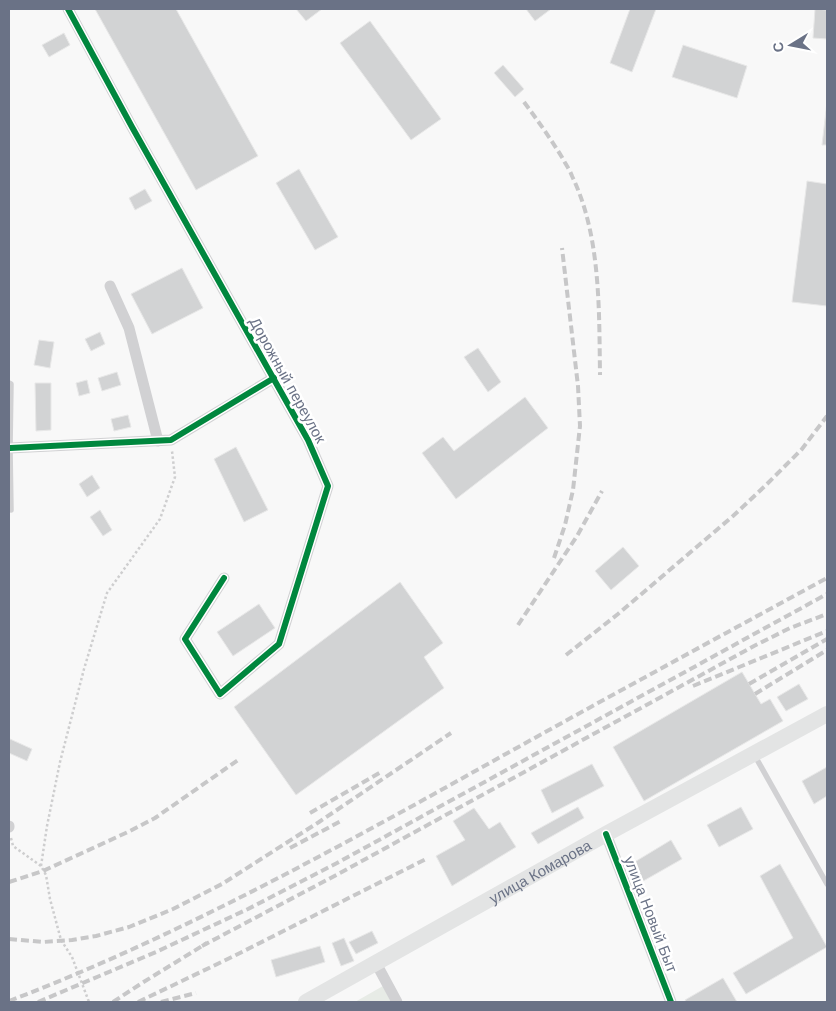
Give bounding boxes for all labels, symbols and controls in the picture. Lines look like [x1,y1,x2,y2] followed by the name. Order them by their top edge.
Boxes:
[766,20,816,70] north arrow
[769,41,787,54] text: С
[246,314,330,446] street label: Дорожный переулок
[486,835,594,906] street label: улица Комарова
[621,853,681,975] street label: улица Новый Быт

